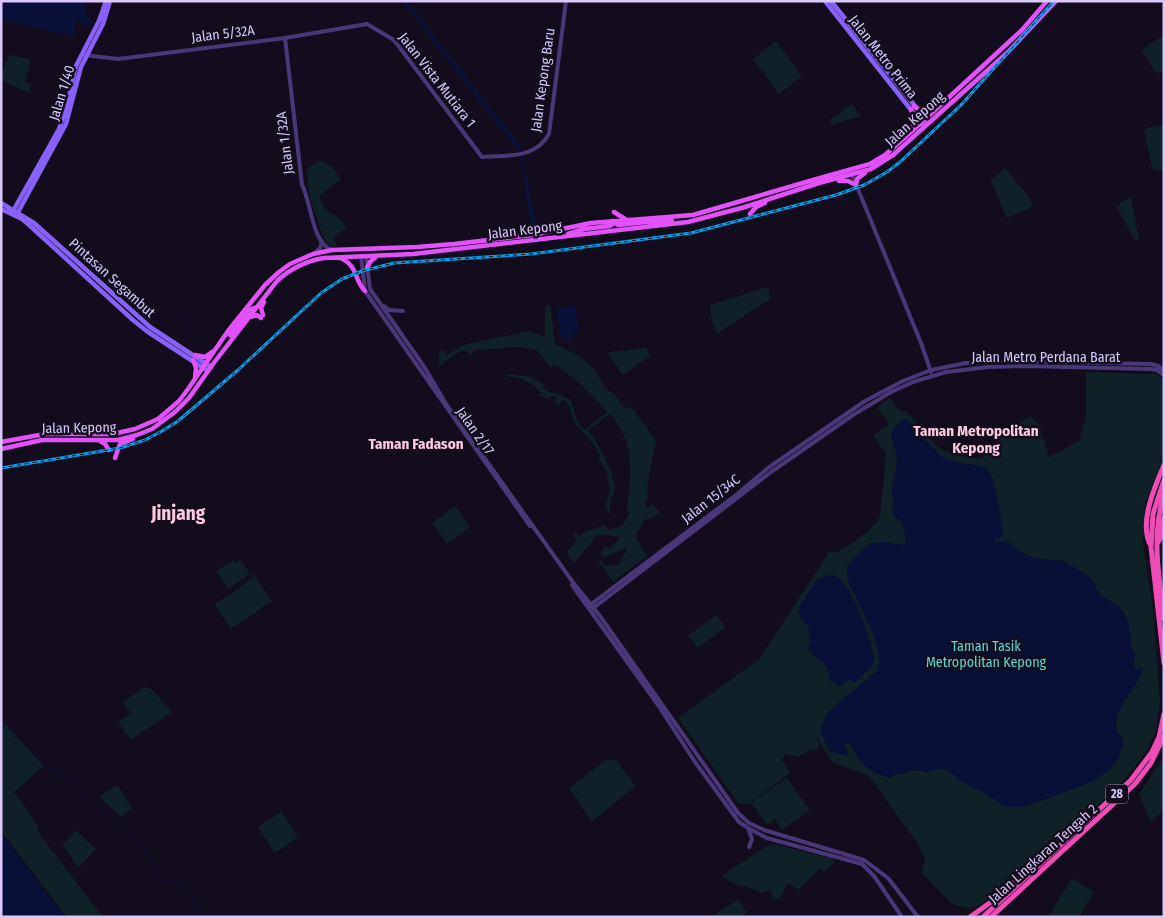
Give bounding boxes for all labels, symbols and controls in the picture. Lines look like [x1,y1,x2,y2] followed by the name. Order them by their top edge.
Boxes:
[845,12,921,102] street label: Jalan Metro Prima
[190,22,256,46] street label: Jalan 5/32A
[527,27,559,133] street label: Jalan Kepong Baru
[395,29,479,131] street label: Jalan Vista Mutiara 1
[46,63,78,123] street label: Jalan 1/40
[882,87,949,150] street label: Jalan Kepong
[273,110,297,175] street label: Jalan 1/32A
[487,217,563,243] street label: Jalan Kepong
[65,235,159,321] street label: Pintasan Segambut
[972,349,1121,366] street label: Jalan Metro Perdana Barat
[452,404,498,459] street label: Jalan 2/17
[42,419,117,437] street label: Jalan Kepong
[913,422,1039,457] district label: Taman Metropolitan Kepong
[368,435,464,453] district label: Taman Fadason
[678,471,744,527] street label: Jalan 15/34C
[150,502,206,525] district label: Jinjang
[926,638,1047,671] park label: Taman Tasik Metropolitan Kepong
[1106,784,1128,804] road number: 28
[985,801,1101,907] street label: Jalan Lingkaran Tengah 2

